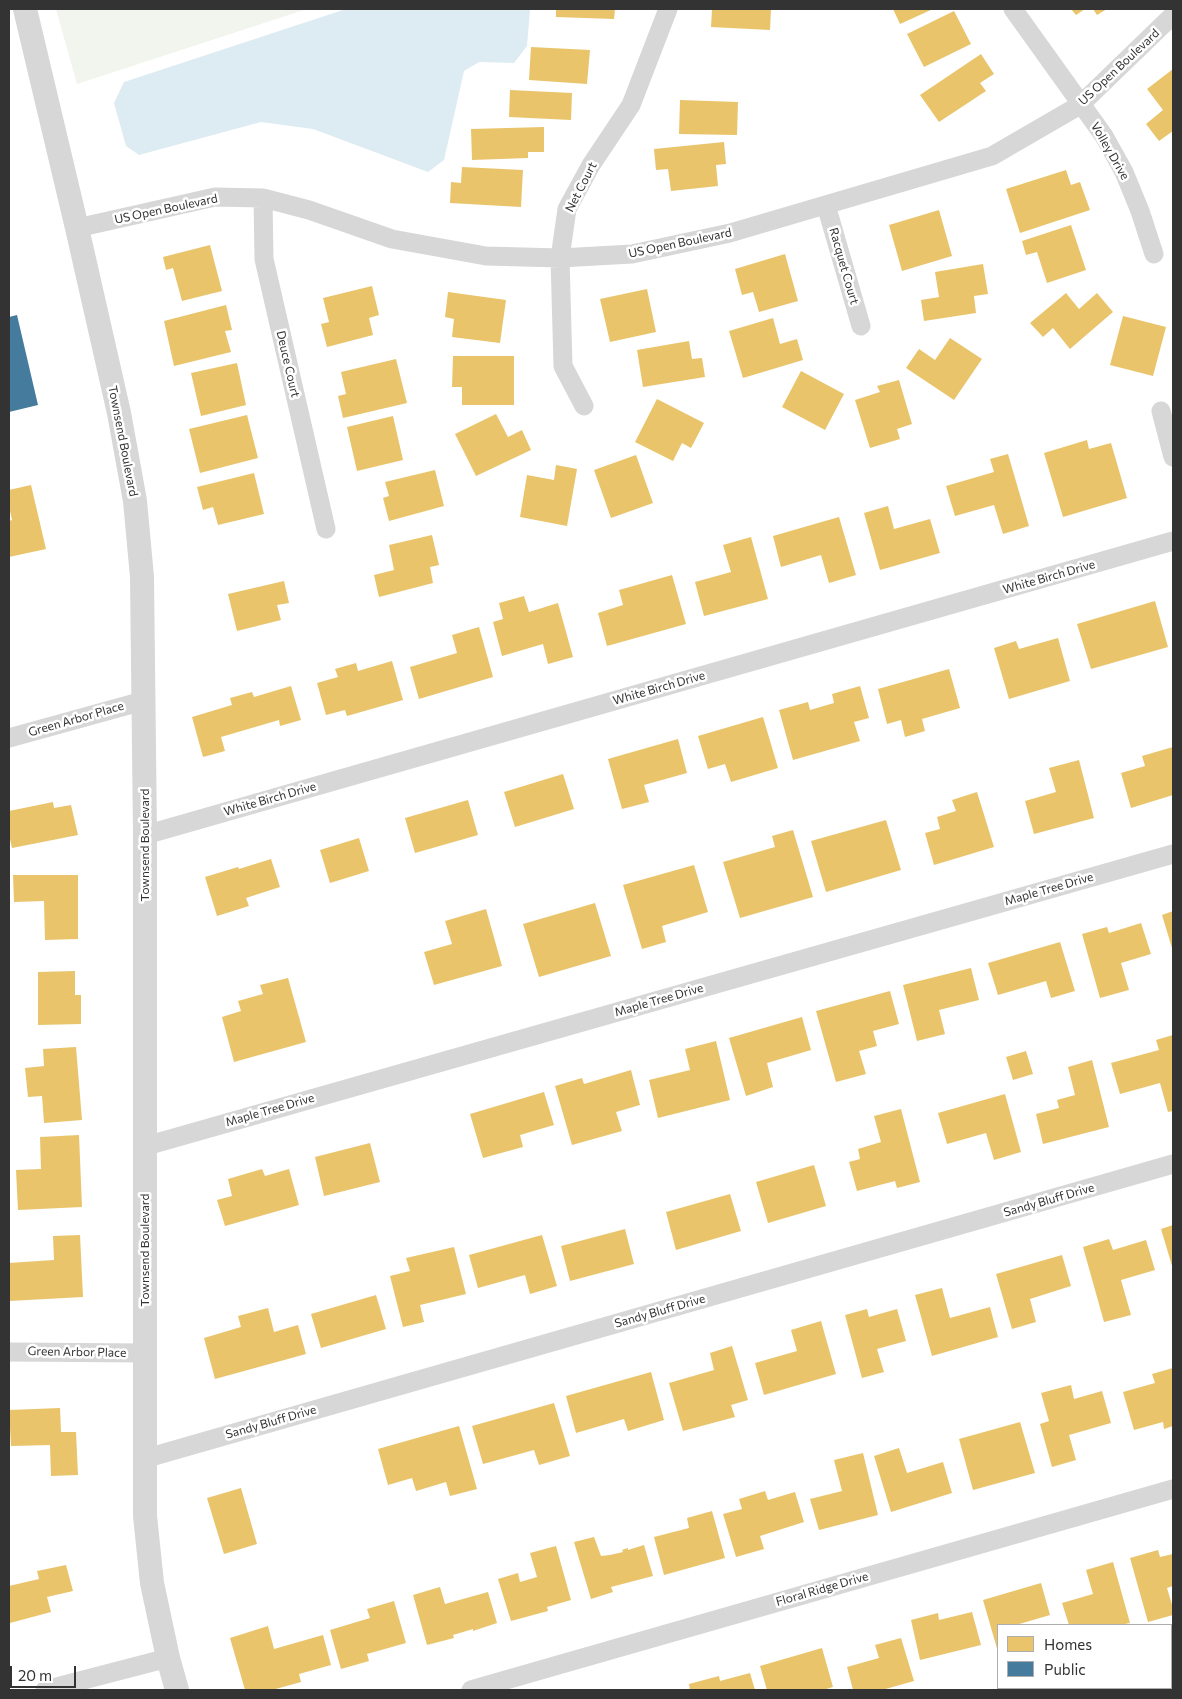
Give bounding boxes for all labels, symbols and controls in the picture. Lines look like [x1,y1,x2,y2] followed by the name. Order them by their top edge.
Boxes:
[1076,26,1162,108] street label: US Open Boulevard
[1088,120,1132,182] street label: Volley Drive
[562,160,600,214] street label: Net Court
[113,191,219,227] street label: US Open Boulevard
[627,225,733,261] street label: US Open Boulevard
[826,226,862,306] street label: Racquet Court
[273,329,303,399] street label: Deuce Court
[105,384,141,498] street label: Townsend Boulevard
[1001,557,1097,597] street label: White Birch Drive
[611,668,707,708] street label: White Birch Drive
[27,698,125,740] street label: Green Arbor Place
[222,779,318,819] street label: White Birch Drive
[138,789,152,901] street label: Townsend Boulevard
[1003,869,1095,909] street label: Maple Tree Drive
[613,980,705,1020] street label: Maple Tree Drive
[224,1090,316,1130] street label: Maple Tree Drive
[1002,1180,1096,1220] street label: Sandy Bluff Drive
[138,1194,152,1306] street label: Townsend Boulevard
[613,1291,707,1331] street label: Sandy Bluff Drive
[27,1344,127,1360] street label: Green Arbor Place
[224,1402,318,1442] street label: Sandy Bluff Drive
[774,1569,870,1609] street label: Floral Ridge Drive
[997,1624,1172,1689] legend
[1044,1635,1092,1653] text: Homes
[12,1656,79,1688] scale bar
[1044,1660,1086,1678] text: Public
[18,1666,52,1684] text: 20 m

